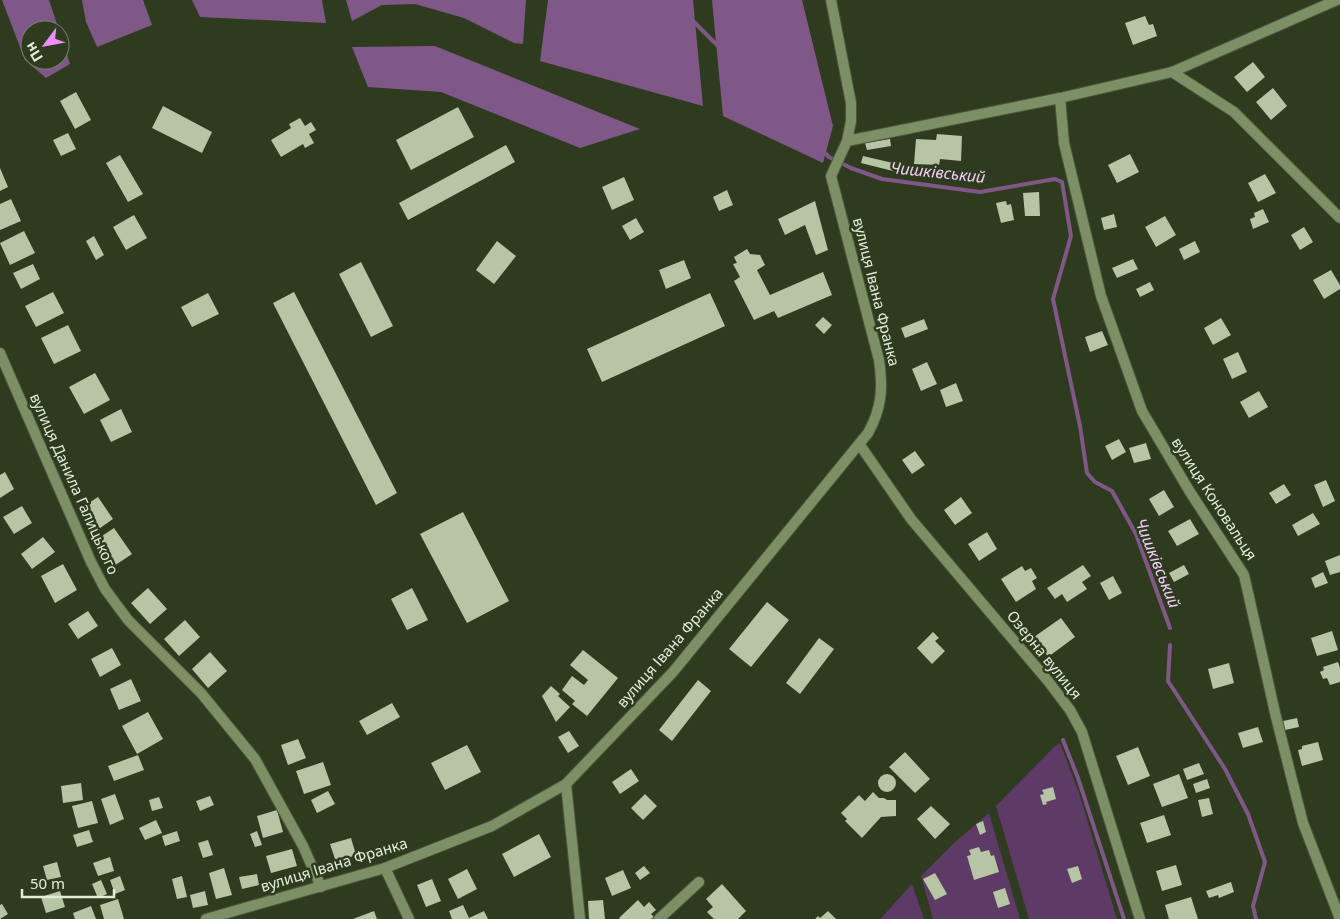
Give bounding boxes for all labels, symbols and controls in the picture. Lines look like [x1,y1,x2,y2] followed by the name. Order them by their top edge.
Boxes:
[20,20,70,70] north arrow
[20,39,47,66] text: Пн
[890,156,986,188] water label: Чишківський
[849,215,905,368] street label: вулиця Івана Франка
[26,390,124,578] street label: вулиця Данила Галицького
[1168,433,1262,564] street label: вулиця Коновальця
[1130,515,1186,611] water label: Чишківський
[612,583,727,711] street label: вулиця Івана Франка
[1003,606,1087,703] street label: Озерна вулиця
[258,832,410,896] street label: вулиця Івана Франка
[22,866,115,898] scale bar
[30,873,65,893] text: 50 m

